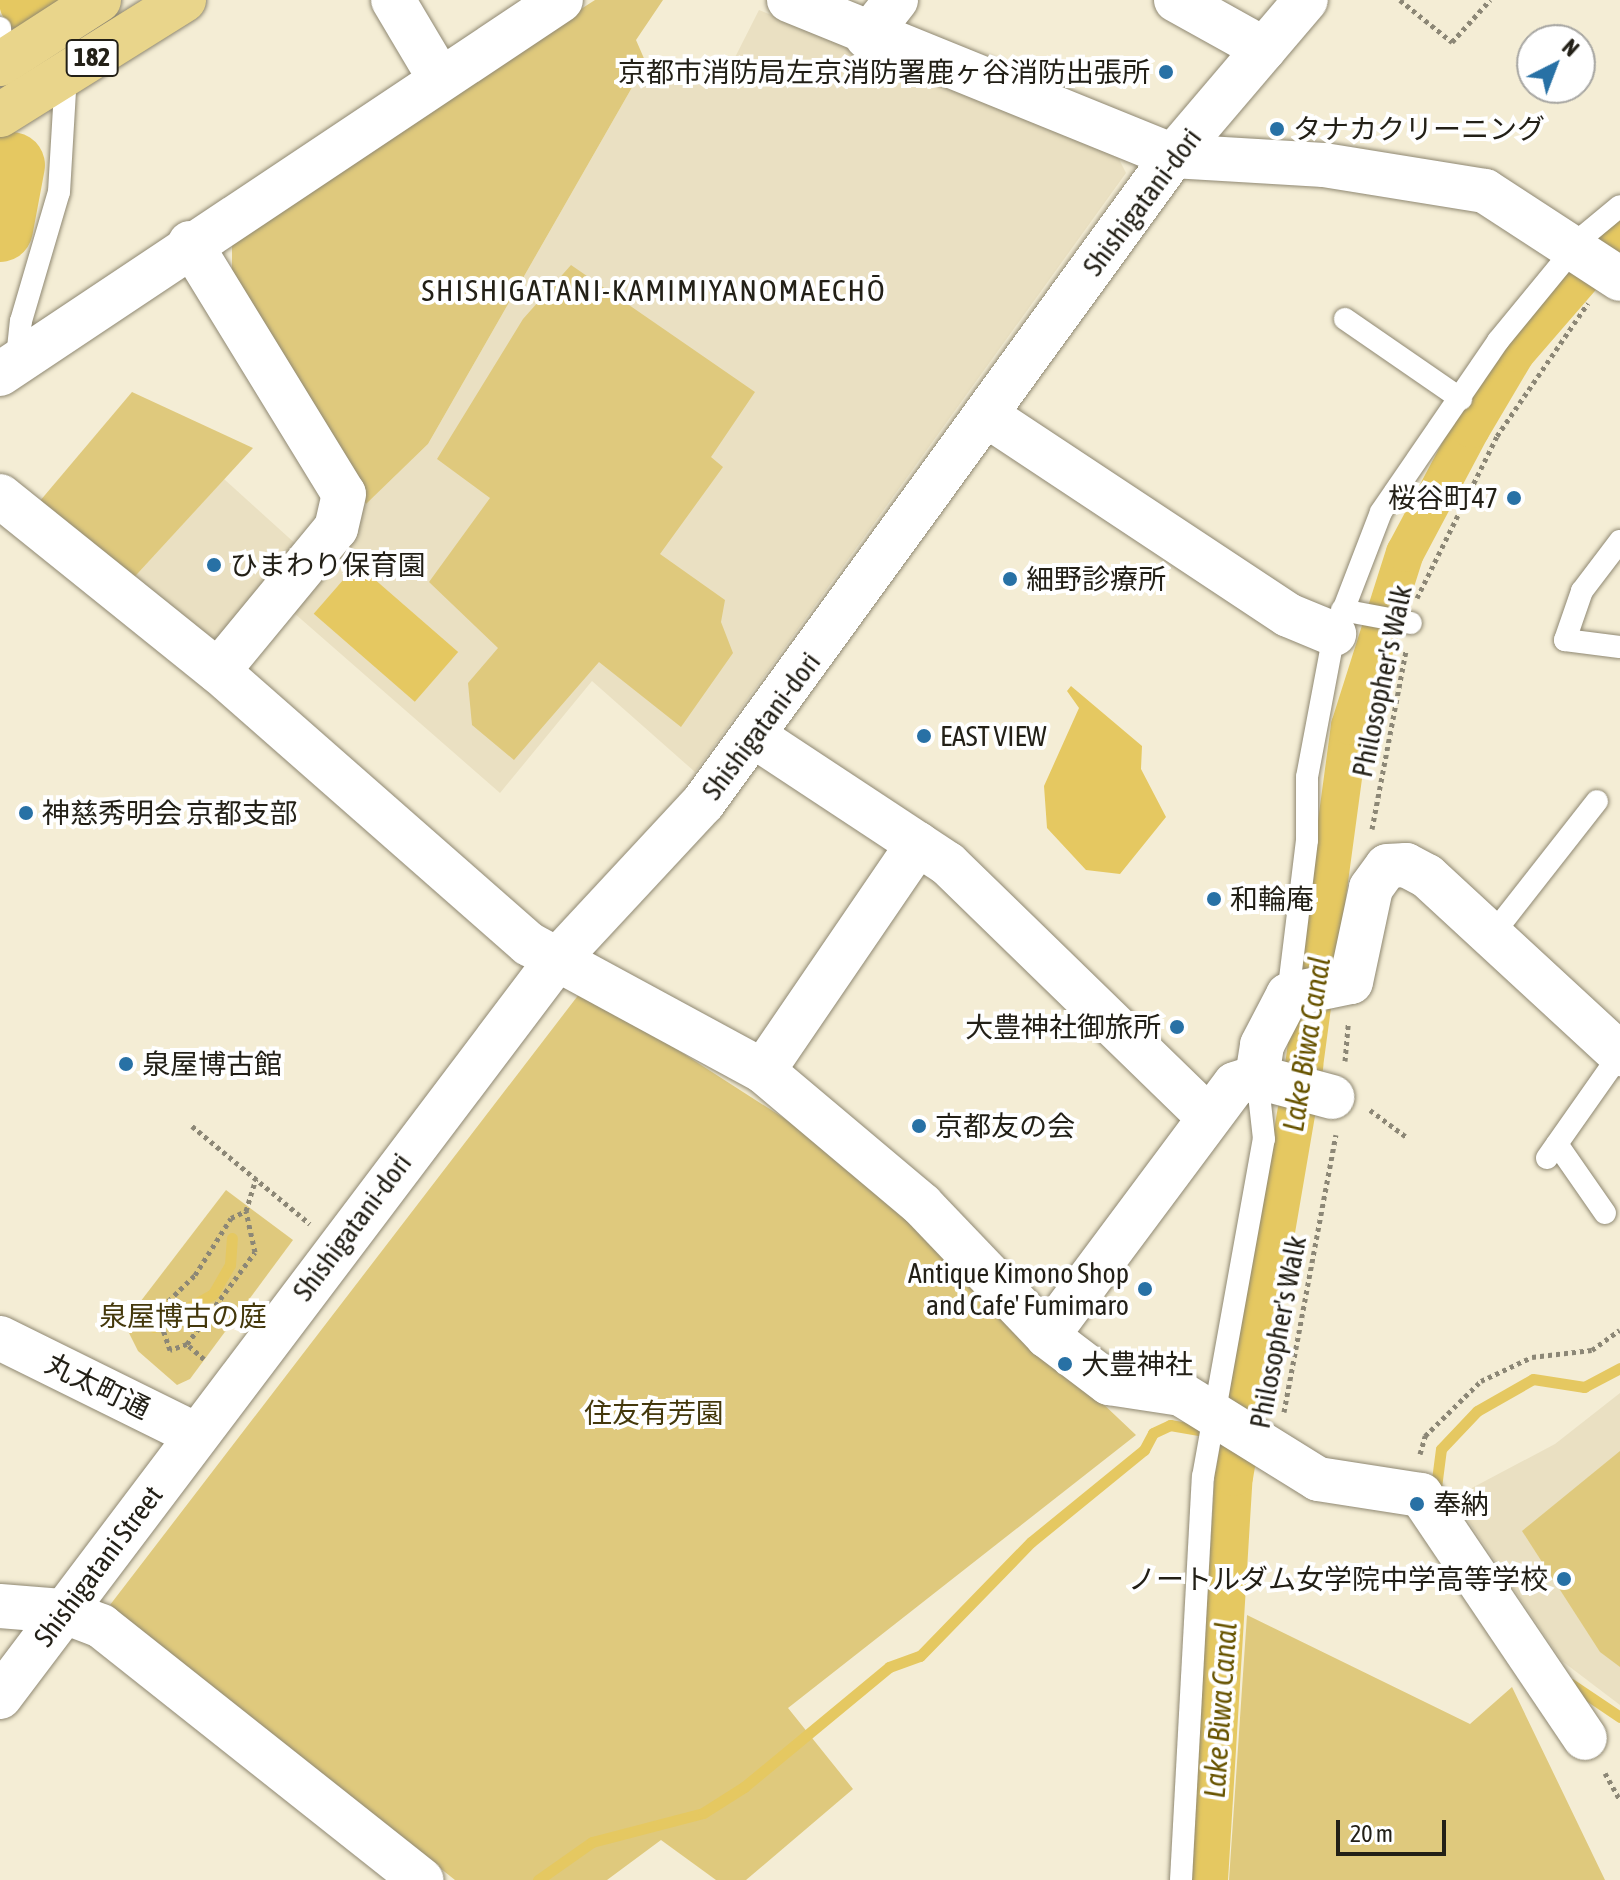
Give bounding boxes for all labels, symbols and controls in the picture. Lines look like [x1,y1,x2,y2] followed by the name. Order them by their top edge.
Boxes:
[1516,24,1596,104] north arrow
[1557,34,1584,62] text: N
[64,36,120,80] road number: 182
[618,55,1150,89] place label: 京都市消防局左京消防署鹿ヶ谷消防出張所
[1157,63,1175,81] marker: 京都市消防局左京消防署鹿ヶ谷消防出張所
[1293,112,1545,146] place label: タナカクリーニング
[1268,120,1286,138] marker: タナカクリーニング
[1076,122,1208,282] street label: Shishigatani-dori
[422,272,886,308] district label: SHISHIGATANI-KAMIMIYANOMAECHŌ
[1388,481,1498,515] place label: 桜谷町47
[1505,489,1523,507] marker: 桜谷町47
[230,548,426,582] place label: ひまわり保育園
[205,556,223,574] marker: ひまわり保育園
[1026,562,1166,596] place label: 細野診療所
[1001,570,1019,588] marker: 細野診療所
[1345,582,1419,780] street label: Philosopher's Walk
[695,646,827,806] street label: Shishigatani-dori
[940,719,1047,753] place label: EAST VIEW
[915,727,933,745] marker: EAST VIEW
[42,796,298,830] place label: 神慈秀明会 京都支部
[17,804,35,822] marker: 神慈秀明会 京都支部
[1230,882,1314,916] place label: 和輪庵
[1205,890,1223,908] marker: 和輪庵
[1274,954,1338,1134] water label: Lake Biwa Canal
[965,1010,1161,1044] place label: 大豊神社御旅所
[1168,1018,1186,1036] marker: 大豊神社御旅所
[142,1047,282,1081] place label: 泉屋博古館
[117,1055,135,1073] marker: 泉屋博古館
[935,1109,1075,1143] place label: 京都友の会
[910,1117,928,1135] marker: 京都友の会
[286,1147,418,1307] street label: Shishigatani-dori
[1243,1233,1313,1431] street label: Philosopher's Walk
[908,1256,1129,1322] place label: Antique Kimono Shop and Cafe' Fumimaro
[1136,1280,1154,1298] marker: Antique Kimono Shop and Cafe' Fumimaro
[99,1299,267,1333] park label: 泉屋博古の庭
[40,1346,156,1426] street label: 丸太町通
[1081,1347,1193,1381] place label: 大豊神社
[1056,1355,1074,1373] marker: 大豊神社
[584,1396,724,1430] park label: 住友有芳園
[27,1479,169,1653] street label: Shishigatani Street
[1433,1487,1489,1521] place label: 奉納
[1408,1495,1426,1513] marker: 奉納
[1128,1562,1548,1596] place label: ノートルダム女学院中学高等学校
[1555,1570,1573,1588] marker: ノートルダム女学院中学高等学校
[1196,1621,1244,1799] water label: Lake Biwa Canal
[1340,1804,1450,1854] scale bar
[1350,1820,1393,1847] text: 20 m

